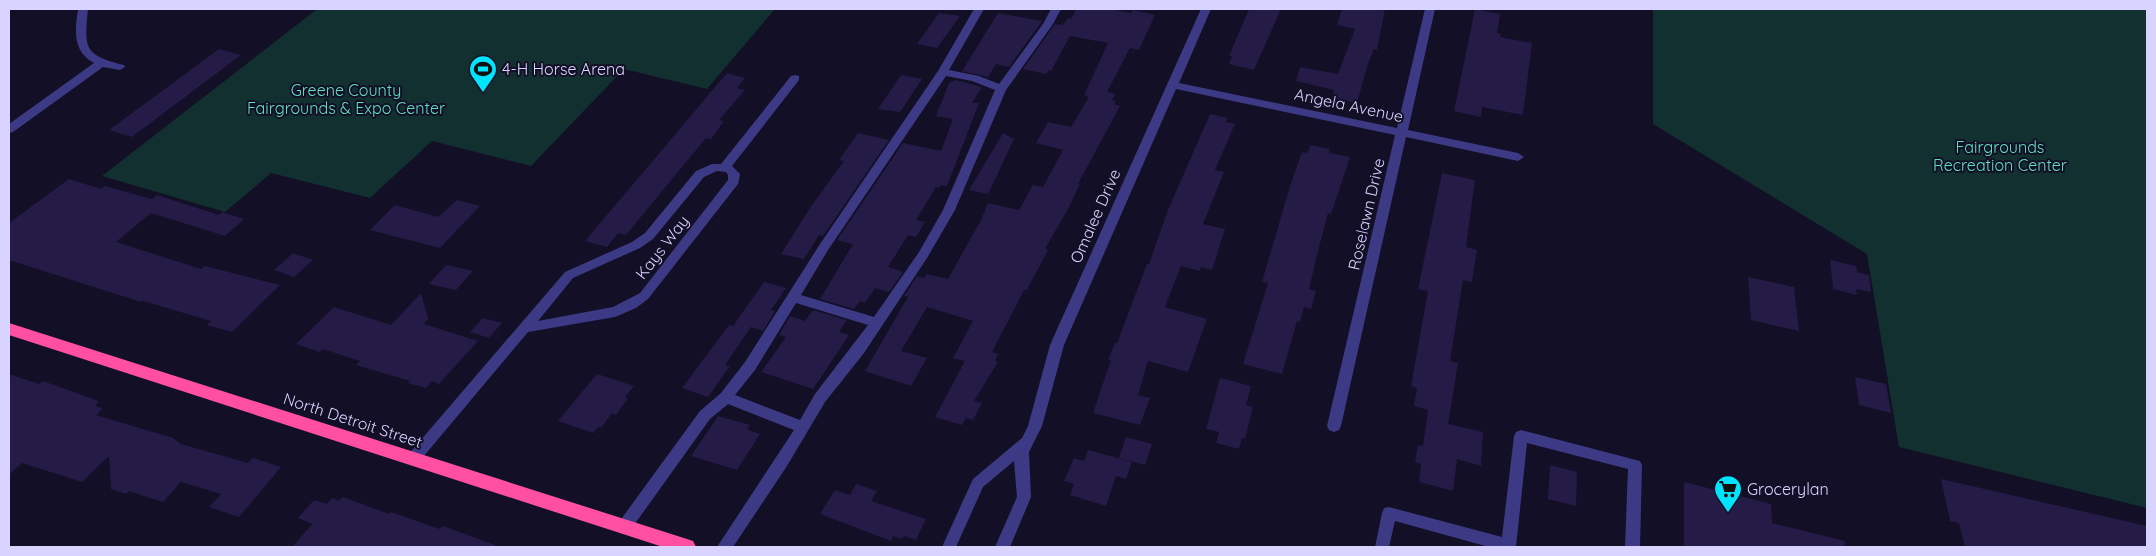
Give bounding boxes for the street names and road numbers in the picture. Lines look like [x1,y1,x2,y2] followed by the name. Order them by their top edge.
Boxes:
[1293,84,1405,126] street label: Angela Avenue
[1343,156,1389,272] street label: Roselawn Drive
[1065,166,1125,266] street label: Omalee Drive
[631,211,693,283] street label: Kays Way
[281,388,425,452] street label: North Detroit Street

